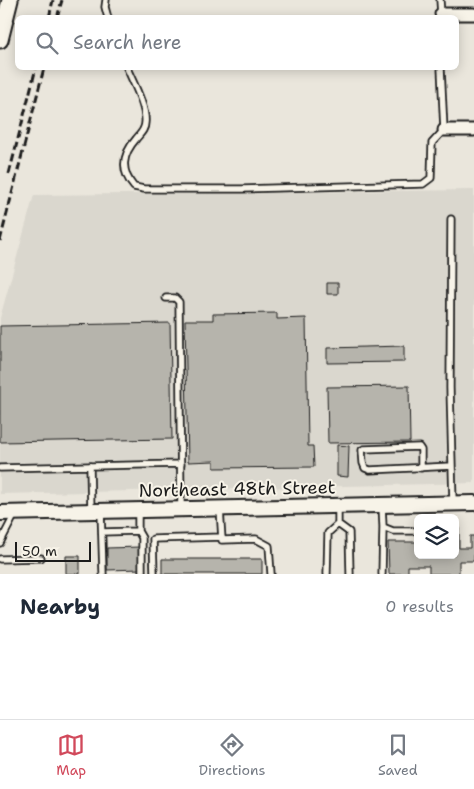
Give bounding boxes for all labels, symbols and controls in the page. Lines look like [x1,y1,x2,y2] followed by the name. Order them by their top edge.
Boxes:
[15,15,459,70] search box
[33,29,61,57] icon: search
[73,30,182,55] text: Search here
[138,475,336,503] street label: Northeast 48th Street
[414,514,459,559] map controls
[414,514,459,559] button: layers
[15,539,91,562] scale bar
[22,542,57,560] text: 50 m
[20,593,100,621] text: Nearby
[385,596,454,617] text: 0 results
[56,731,86,779] tab: Map
[199,731,266,779] tab: Directions
[378,731,418,779] tab: Saved

